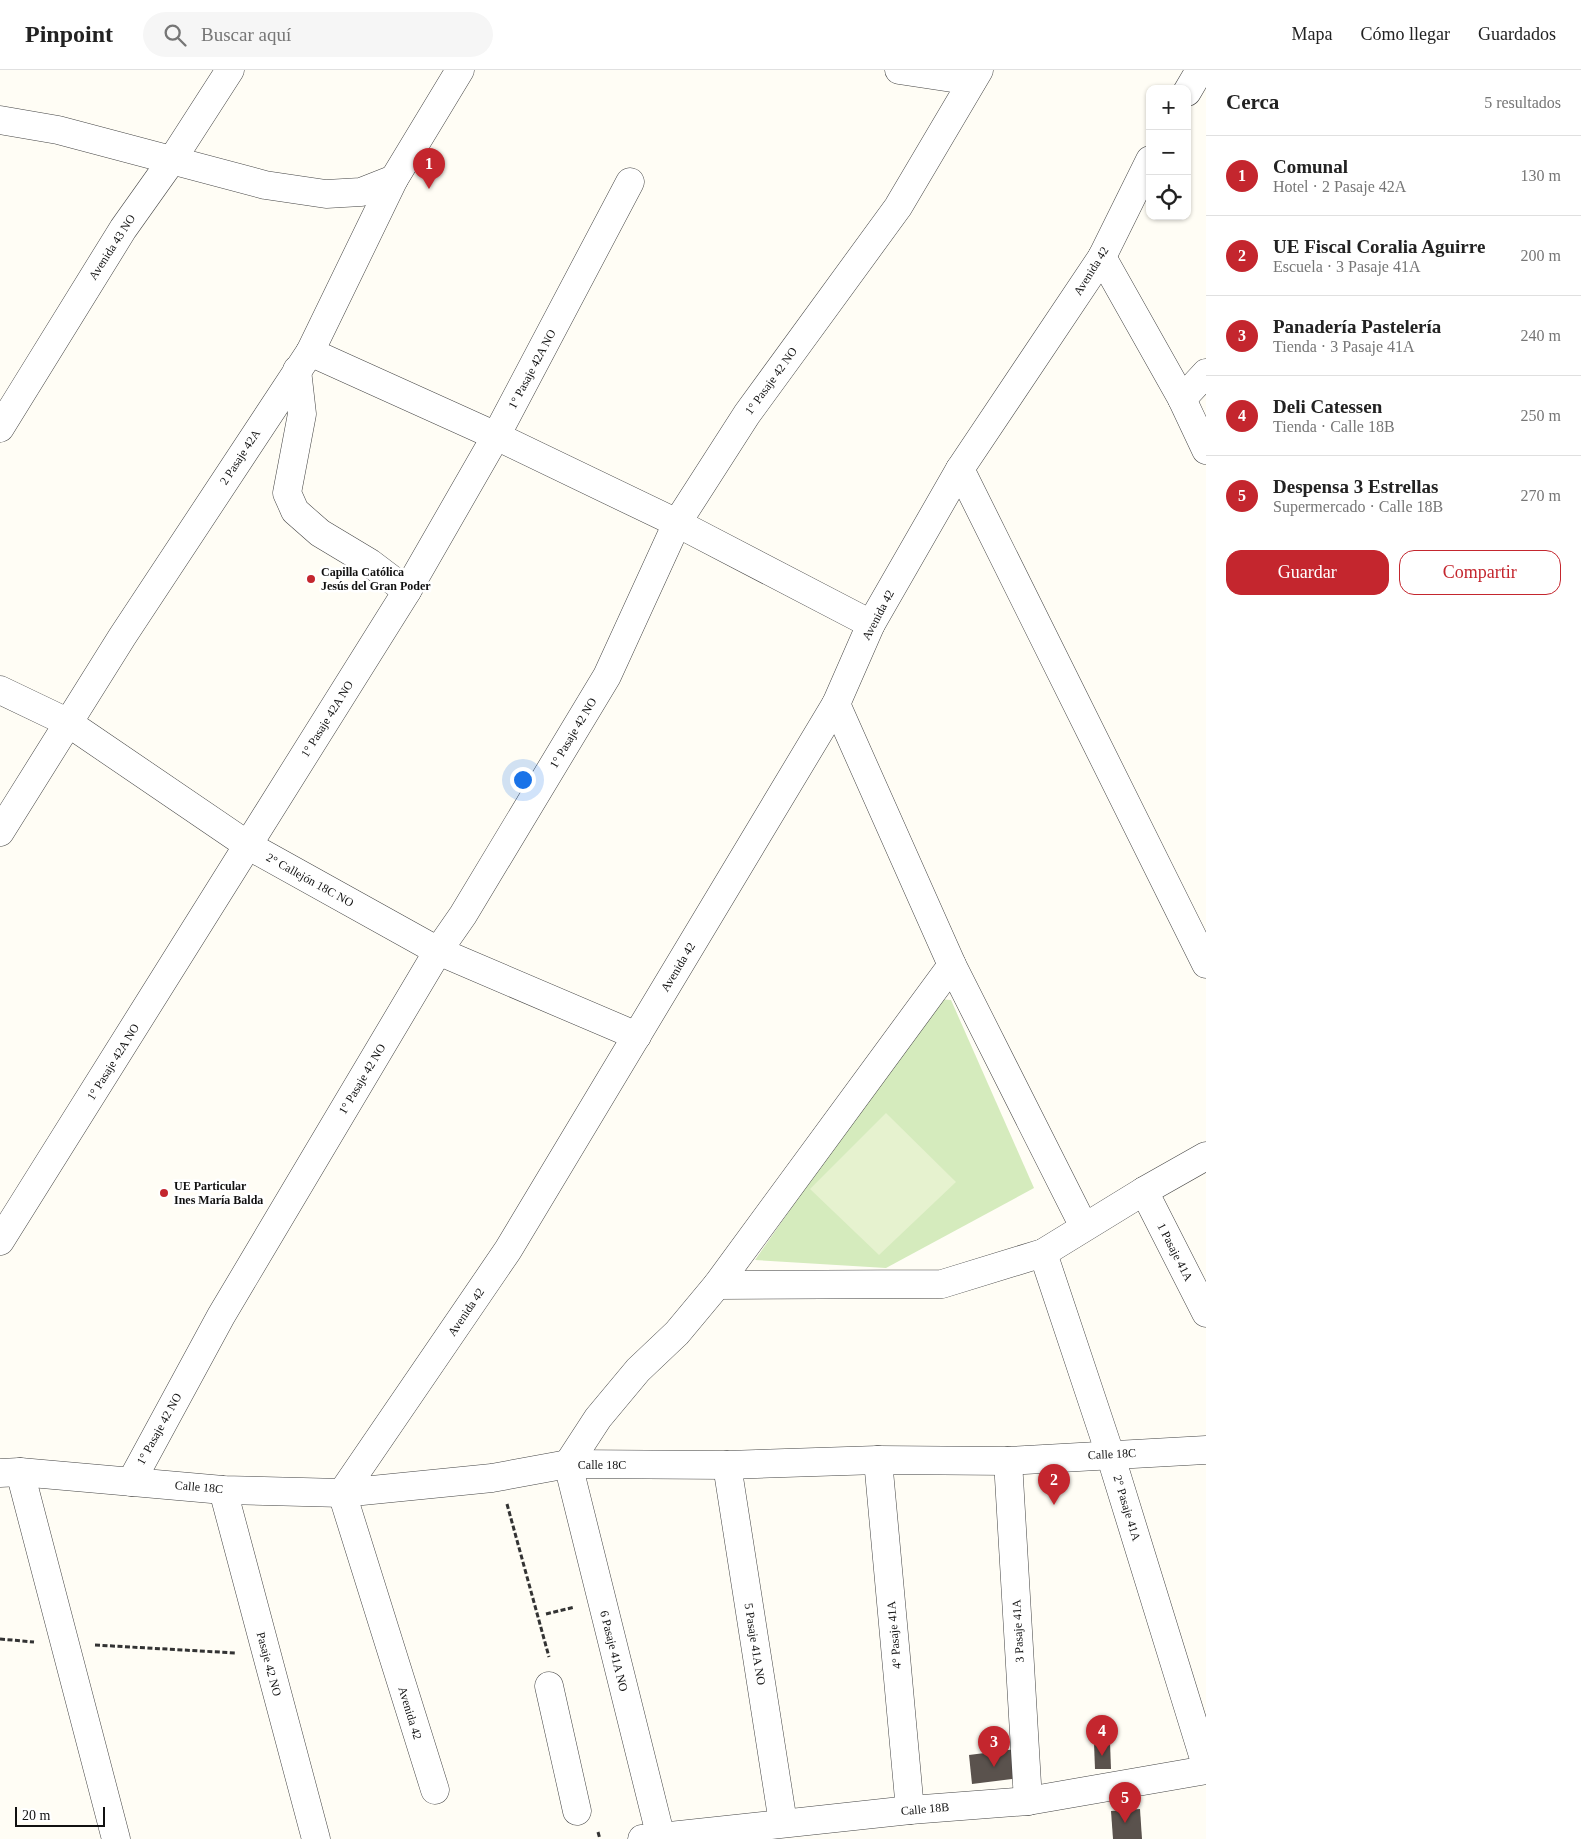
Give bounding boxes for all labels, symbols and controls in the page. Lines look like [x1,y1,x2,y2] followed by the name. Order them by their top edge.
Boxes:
[143,12,493,57] search box
[25,21,113,47] text: Pinpoint
[161,21,189,49] icon: search
[201,24,291,45] text: Buscar aquí
[1292,24,1333,44] text: Mapa
[1361,24,1450,44] text: Cómo llegar
[1478,24,1556,44] text: Guardados
[1146,85,1191,220] map controls
[1146,85,1191,130] button: +
[1226,90,1279,114] text: Cerca
[1484,94,1561,111] text: 5 resultados
[1146,130,1191,175] button: −
[413,148,445,189] pin: 1
[1273,156,1348,177] text: Comunal
[1238,167,1246,184] text: 1
[1521,167,1561,184] text: 130 m
[1146,175,1191,220] button: locate
[1273,178,1406,195] text: Hotel · 2 Pasaje 42A
[86,211,139,282] street label: Avenida 43 NO
[1273,236,1485,257] text: UE Fiscal Coralia Aguirre
[1071,244,1111,298] street label: Avenida 42
[1238,247,1246,264] text: 2
[1521,247,1561,264] text: 200 m
[1273,258,1421,275] text: Escuela · 3 Pasaje 41A
[1273,316,1441,337] text: Panadería Pastelería
[505,327,559,411] street label: 1° Pasaje 42A NO
[1238,327,1246,344] text: 3
[1521,327,1561,344] text: 240 m
[1273,338,1415,355] text: Tienda · 3 Pasaje 41A
[742,344,800,417] street label: 1° Pasaje 42 NO
[1273,396,1382,417] text: Deli Catessen
[1238,407,1246,424] text: 4
[1521,407,1561,424] text: 250 m
[1273,418,1395,435] text: Tienda · Calle 18B
[217,426,263,487] street label: 2 Pasaje 42A
[1273,476,1438,497] text: Despensa 3 Estrellas
[1238,487,1246,504] text: 5
[1521,487,1561,504] text: 270 m
[1273,498,1443,515] text: Supermercado · Calle 18B
[1226,550,1389,595] button: Guardar
[1399,550,1561,595] button: Compartir
[321,565,431,593] place label: Capilla Católica Jesús del Gran Poder
[305,573,317,585] marker: Capilla Católica Jesús del Gran Poder
[859,588,897,642] street label: Avenida 42
[298,678,356,760] street label: 1° Pasaje 42A NO
[546,695,600,771] street label: 1° Pasaje 42 NO
[510,767,536,793] your location
[264,850,356,910] street label: 2° Callejón 18C NO
[658,940,698,994] street label: Avenida 42
[84,1021,142,1103] street label: 1° Pasaje 42A NO
[335,1041,389,1117] street label: 1° Pasaje 42 NO
[174,1179,263,1207] place label: UE Particular Ines María Balda
[158,1187,170,1199] marker: UE Particular Ines María Balda
[1154,1221,1196,1284] street label: 1 Pasaje 41A
[445,1285,487,1339] street label: Avenida 42
[134,1390,185,1467] street label: 1° Pasaje 42 NO
[1088,1446,1136,1462] street label: Calle 18C
[578,1458,626,1472] street label: Calle 18C
[1038,1464,1070,1505] pin: 2
[1110,1473,1144,1543] street label: 2° Pasaje 41A
[174,1478,224,1496] street label: Calle 18C
[1009,1599,1027,1663] street label: 3 Pasaje 41A
[884,1600,904,1670] street label: 4° Pasaje 41A
[742,1602,768,1686] street label: 5 Pasaje 41A NO
[597,1609,631,1693] street label: 6 Pasaje 41A NO
[254,1630,284,1698] street label: Pasaje 42 NO
[395,1685,425,1741] street label: Avenida 42
[1086,1715,1118,1756] pin: 4
[978,1726,1010,1767] pin: 3
[1109,1782,1141,1823] pin: 5
[900,1800,950,1818] street label: Calle 18B
[15,1804,105,1827] scale bar
[22,1808,50,1823] text: 20 m

